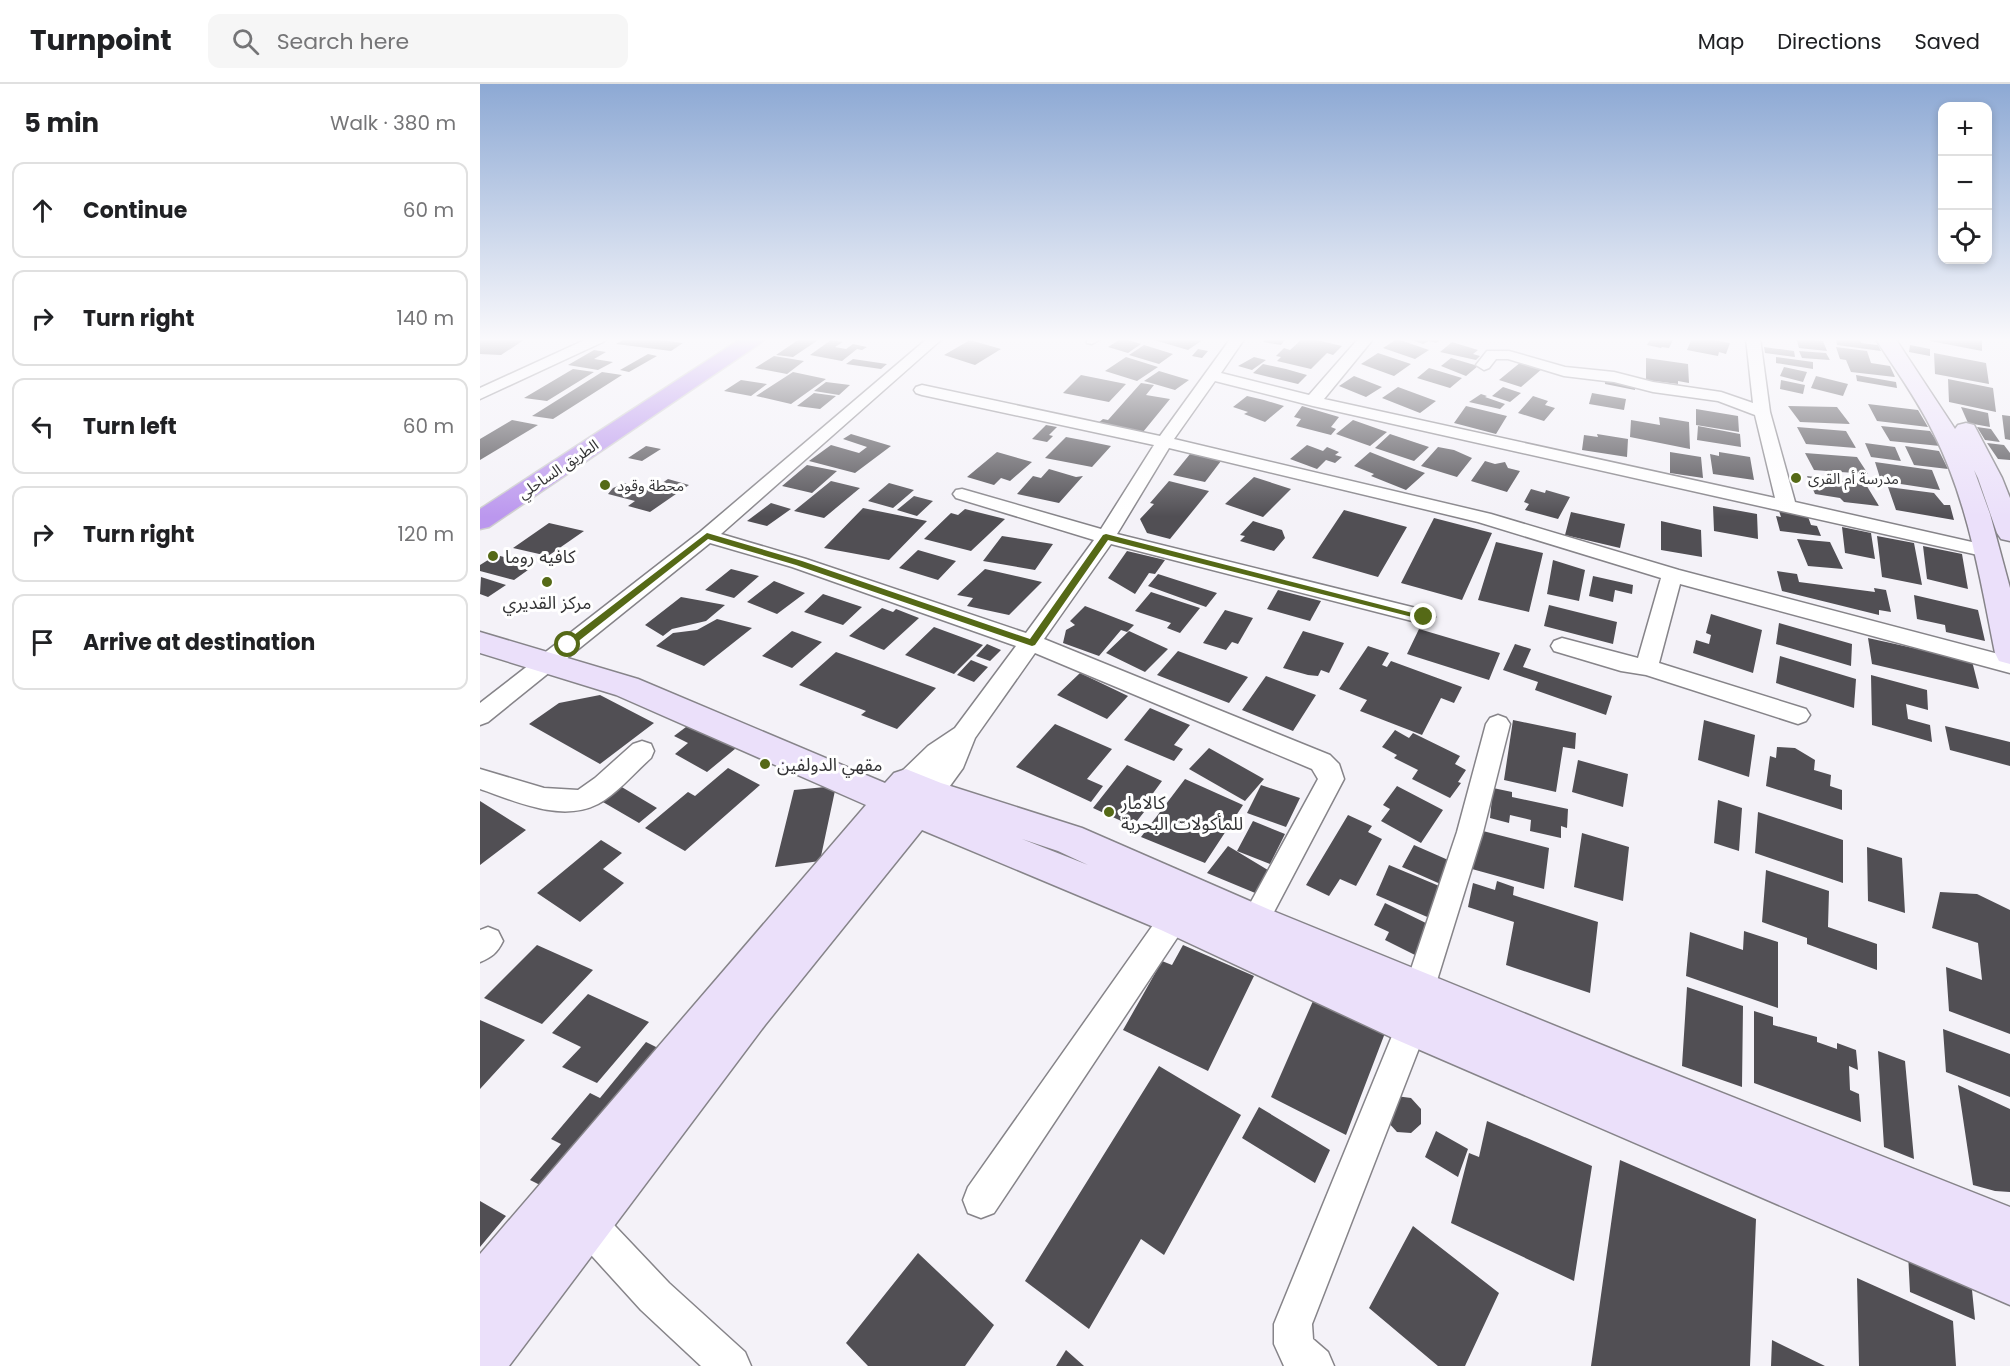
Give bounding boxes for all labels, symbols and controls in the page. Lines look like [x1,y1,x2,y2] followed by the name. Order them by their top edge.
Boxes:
[208,14,628,68] search box
[30,21,172,60] text: Turnpoint
[229,25,262,58] icon: search
[277,26,409,57] text: Search here
[1698,27,1744,56] text: Map
[1777,27,1881,56] text: Directions
[1914,27,1980,56] text: Saved
[1938,102,1992,264] map controls
[1938,102,1992,156] button: +
[24,105,99,141] text: 5 min
[330,109,456,137] text: Walk · 380 m
[1938,156,1992,210] button: −
[26,194,59,227] icon: ahead
[83,195,187,226] text: Continue
[403,196,454,224] text: 60 m
[1938,210,1992,264] button: locate
[26,302,59,335] icon: right
[83,303,194,334] text: Turn right
[397,304,454,332] text: 140 m
[26,410,59,443] icon: left
[83,411,177,442] text: Turn left
[403,412,454,440] text: 60 m
[514,434,603,505] street label: الطريق الساحلي
[1808,468,1899,490] place label: مدرسة أم القرى
[1789,471,1803,485] marker: مدرسة أم القرى
[617,475,684,496] place label: محطة وقود
[598,478,612,492] marker: محطة وقود
[26,518,59,551] icon: right
[83,519,194,550] text: Turn right
[398,520,454,548] text: 120 m
[505,544,576,569] place label: كافيه روما
[486,549,500,563] marker: كافيه روما
[540,575,554,589] marker: مركز القديري
[503,590,591,616] place label: مركز القديري
[1410,603,1436,629] route end
[26,626,59,659] icon: arrive
[83,627,315,658] text: Arrive at destination
[554,631,580,657] route start
[777,752,883,778] place label: مقهي الدولفين
[758,757,772,771] marker: مقهي الدولفين
[1120,790,1243,836] place label: كالامار للمأكولات البحرية
[1102,805,1116,819] marker: كالامار للمأكولات البحرية

